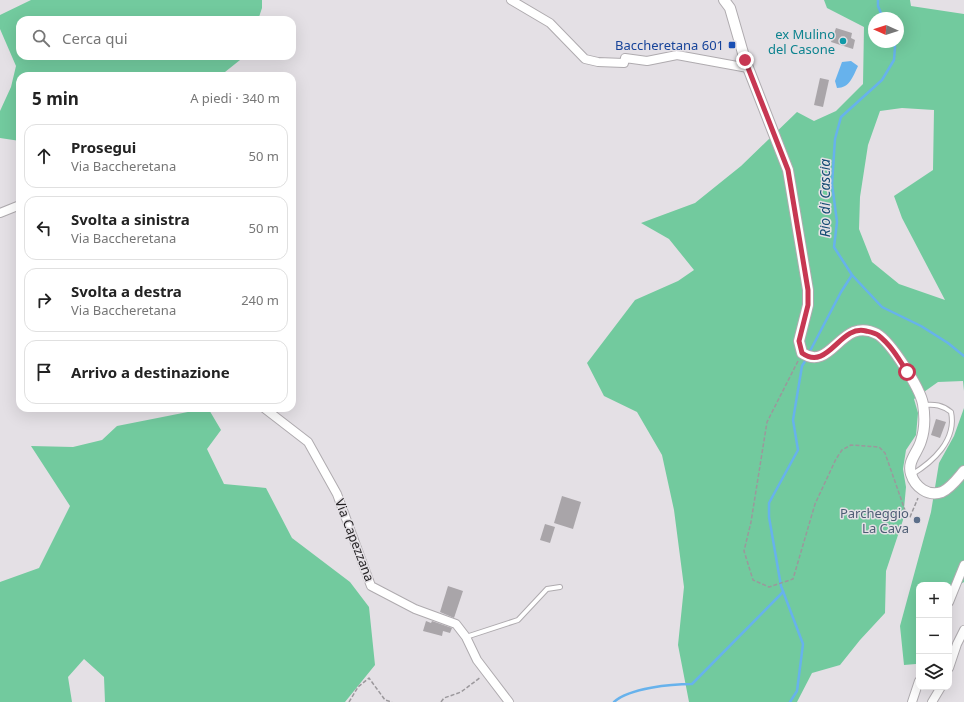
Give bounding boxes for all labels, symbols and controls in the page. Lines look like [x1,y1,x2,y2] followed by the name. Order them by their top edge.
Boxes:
[868,12,904,48] north arrow
[16,16,296,60] search box
[768,25,835,58] place label: ex Mulino del Casone
[30,27,52,49] icon: search
[62,28,128,48] text: Cerca qui
[615,36,724,54] place label: Baccheretana 601
[838,36,848,46] marker: ex Mulino del Casone
[727,40,737,50] marker: Baccheretana 601
[736,51,754,69] route end
[32,87,79,110] text: 5 min
[190,89,280,107] text: A piedi · 340 m
[71,137,136,157] text: Prosegui
[33,145,55,167] icon: ahead
[249,147,279,165] text: 50 m
[71,157,176,175] text: Via Baccheretana
[815,159,834,237] water label: Rio di Cascia
[71,209,190,229] text: Svolta a sinistra
[33,217,55,239] icon: left
[249,219,279,237] text: 50 m
[71,229,176,247] text: Via Baccheretana
[71,281,182,301] text: Svolta a destra
[33,289,55,311] icon: right
[241,291,279,309] text: 240 m
[71,301,176,319] text: Via Baccheretana
[33,361,55,383] icon: arrive
[71,362,230,382] text: Arrivo a destinazione
[898,363,916,381] route start
[331,496,379,584] street label: Via Capezzana
[840,504,909,537] place label: Parcheggio La Cava
[912,515,922,525] marker: Parcheggio La Cava
[916,582,952,690] map controls
[916,582,952,618] button: +
[916,618,952,654] button: −
[916,654,952,690] button: layers

